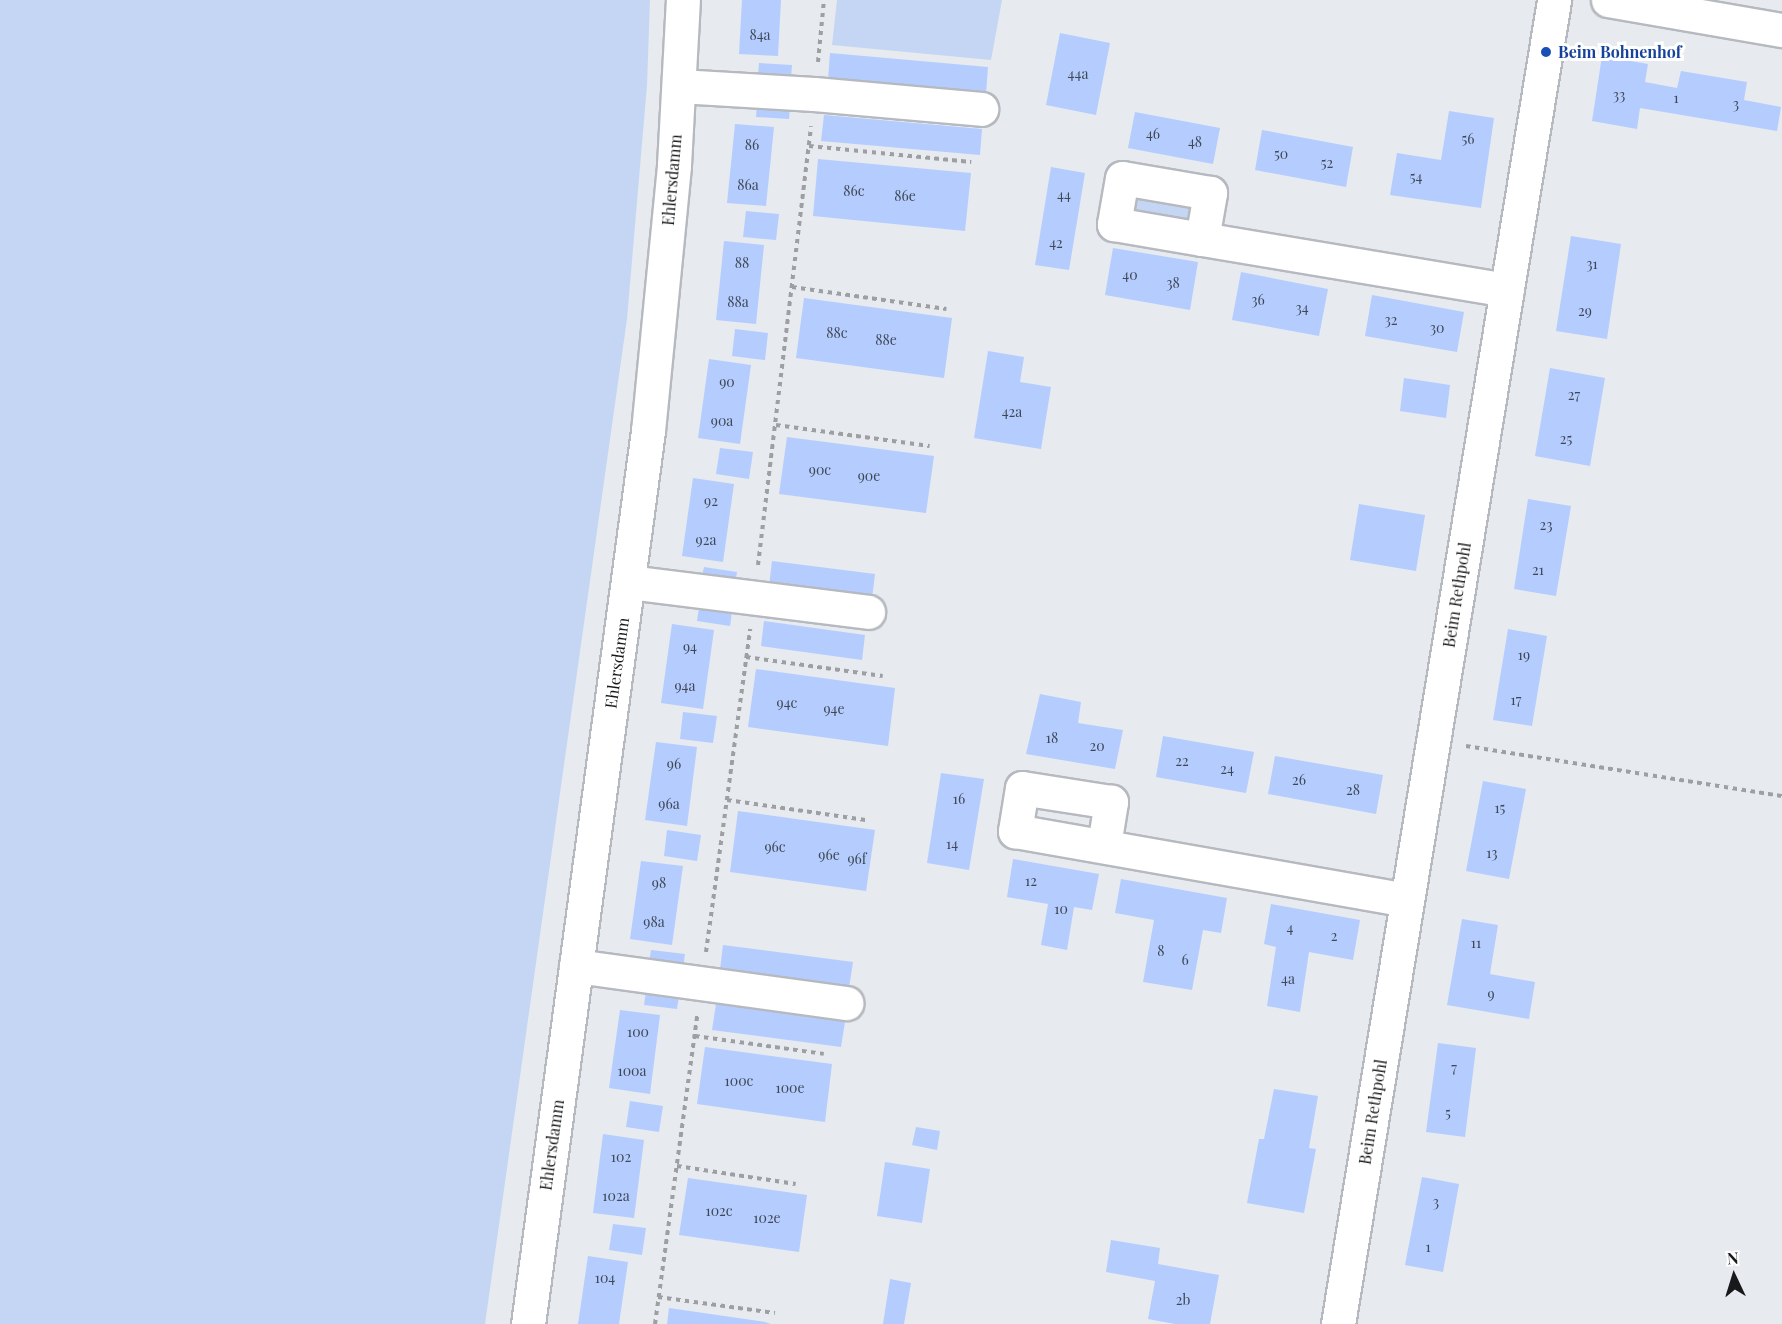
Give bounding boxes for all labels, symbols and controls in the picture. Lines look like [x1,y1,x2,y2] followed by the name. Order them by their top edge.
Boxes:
[749,27,771,43] house number: 84a
[1558,42,1681,62] place label: Beim Bohnenhof
[1539,45,1553,59] marker: Beim Bohnenhof
[1068,66,1088,82] house number: 44a
[1613,87,1625,103] house number: 33
[1673,90,1679,106] house number: 1
[1733,96,1739,112] house number: 3
[1146,126,1160,142] house number: 46
[1461,131,1475,147] house number: 56
[658,134,686,226] street label: Ehlersdamm
[1188,134,1202,150] house number: 48
[745,137,759,153] house number: 86
[1274,146,1288,162] house number: 50
[1321,155,1333,171] house number: 52
[1410,169,1422,185] house number: 54
[737,177,759,193] house number: 86a
[843,183,865,199] house number: 86c
[1057,187,1071,203] house number: 44
[894,188,916,204] house number: 86e
[1049,235,1063,251] house number: 42
[735,255,749,271] house number: 88
[1586,256,1598,272] house number: 31
[1122,267,1138,283] house number: 40
[1166,275,1180,291] house number: 38
[1251,292,1265,308] house number: 36
[727,294,749,310] house number: 88a
[1295,300,1309,316] house number: 34
[1578,303,1592,319] house number: 29
[1384,312,1398,328] house number: 32
[1430,320,1444,336] house number: 30
[826,325,848,341] house number: 88c
[875,332,897,348] house number: 88e
[719,374,735,390] house number: 90
[1568,387,1580,403] house number: 27
[1002,404,1022,420] house number: 42a
[711,413,733,429] house number: 90a
[1560,431,1572,447] house number: 25
[809,462,831,478] house number: 90c
[858,468,880,484] house number: 90e
[704,493,718,509] house number: 92
[1539,517,1553,533] house number: 23
[696,532,716,548] house number: 92a
[1439,541,1475,649] street label: Beim Rethpohl
[1532,562,1544,578] house number: 21
[601,616,633,710] street label: Ehlersdamm
[683,639,697,655] house number: 94
[1518,647,1530,663] house number: 19
[674,678,696,694] house number: 94a
[1511,692,1521,708] house number: 17
[777,695,797,711] house number: 94c
[823,701,845,717] house number: 94e
[1046,730,1058,746] house number: 18
[1089,738,1105,754] house number: 20
[1175,753,1189,769] house number: 22
[667,756,681,772] house number: 96
[1220,761,1234,777] house number: 24
[1292,772,1306,788] house number: 26
[1346,782,1360,798] house number: 28
[953,791,965,807] house number: 16
[658,796,680,812] house number: 96a
[1495,800,1505,816] house number: 15
[946,836,958,852] house number: 14
[764,839,786,855] house number: 96c
[1486,845,1498,861] house number: 13
[818,847,840,863] house number: 96e
[847,851,867,867] house number: 96f
[1025,873,1037,889] house number: 12
[652,875,666,891] house number: 98
[1054,901,1068,917] house number: 10
[643,914,665,930] house number: 98a
[1287,920,1293,936] house number: 4
[1331,928,1337,944] house number: 2
[1471,935,1481,951] house number: 11
[1157,943,1165,959] house number: 8
[1181,952,1189,968] house number: 6
[1281,971,1295,987] house number: 4a
[1487,986,1495,1002] house number: 9
[627,1024,649,1040] house number: 100
[1355,1058,1391,1166] street label: Beim Rethpohl
[1451,1060,1457,1076] house number: 7
[618,1063,646,1079] house number: 100a
[725,1073,753,1089] house number: 100c
[775,1080,805,1096] house number: 100e
[536,1098,568,1192] street label: Ehlersdamm
[1445,1105,1451,1121] house number: 5
[611,1149,631,1165] house number: 102
[602,1188,630,1204] house number: 102a
[1433,1194,1439,1210] house number: 3
[705,1203,733,1219] house number: 102c
[753,1210,781,1226] house number: 102e
[1425,1239,1431,1255] house number: 1
[1704,1246,1764,1306] north arrow
[1726,1247,1739,1268] text: N
[595,1270,615,1286] house number: 104
[1176,1292,1190,1308] house number: 2b

